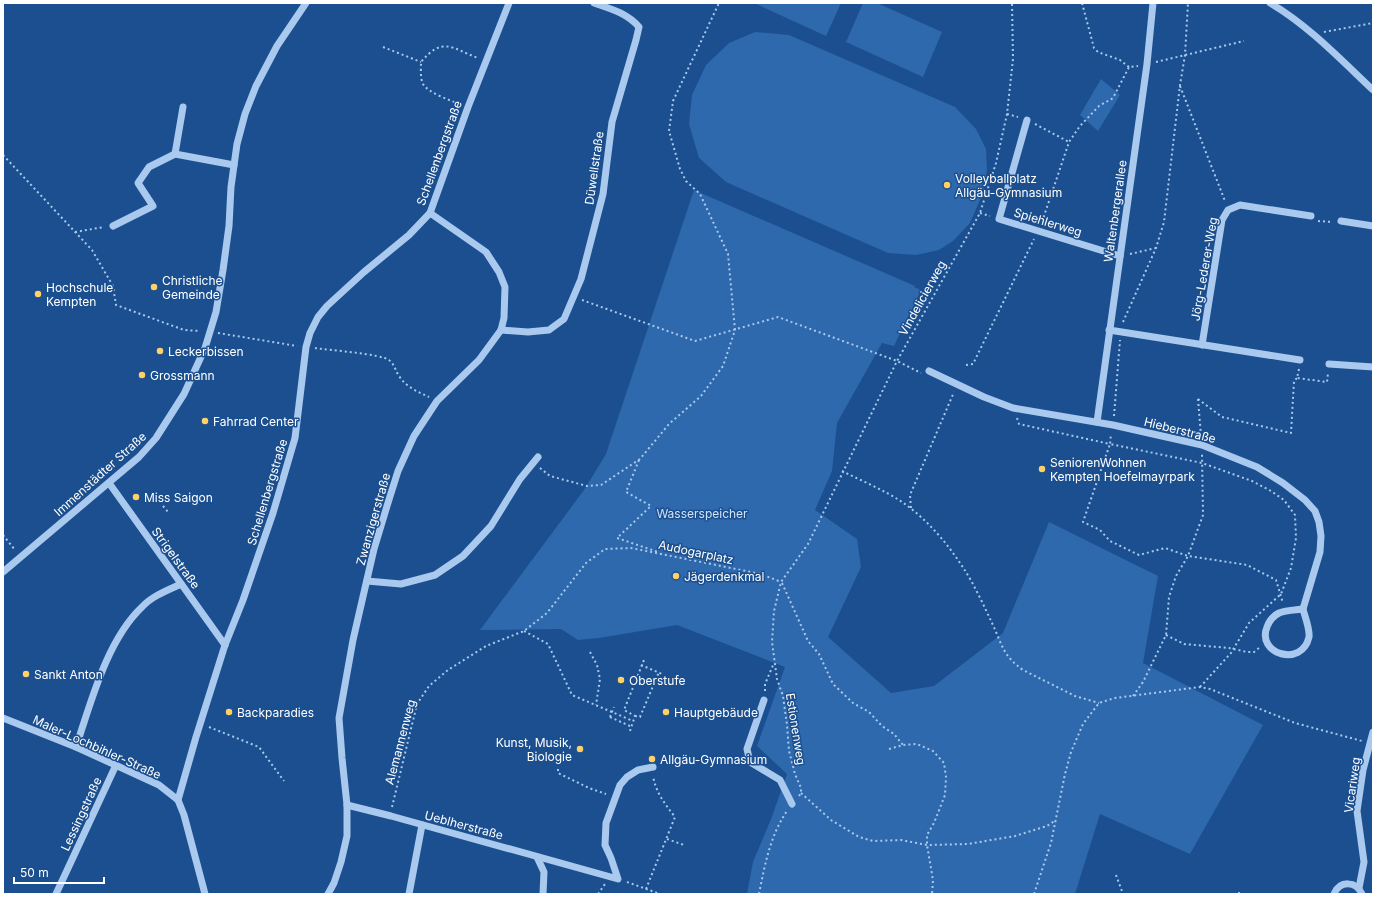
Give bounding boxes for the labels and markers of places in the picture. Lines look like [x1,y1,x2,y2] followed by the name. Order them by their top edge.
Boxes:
[955,171,1062,200] place label: Volleyballplatz Allgäu-Gymnasium
[942,180,952,190] marker: Volleyballplatz Allgäu-Gymnasium
[162,273,223,302] place label: Christliche Gemeinde
[46,280,113,309] place label: Hochschule Kempten
[149,282,159,292] marker: Christliche Gemeinde
[33,289,43,299] marker: Hochschule Kempten
[168,344,244,359] place label: Leckerbissen
[155,346,165,356] marker: Leckerbissen
[150,368,215,383] place label: Grossmann
[137,370,147,380] marker: Grossmann
[213,414,299,429] place label: Fahrrad Center
[200,416,210,426] marker: Fahrrad Center
[1050,455,1195,484] place label: SeniorenWohnen Kempten Hoefelmayrpark
[1037,464,1047,474] marker: SeniorenWohnen Kempten Hoefelmayrpark
[144,490,213,505] place label: Miss Saigon
[131,492,141,502] marker: Miss Saigon
[684,569,764,584] place label: Jägerdenkmal
[671,571,681,581] marker: Jägerdenkmal
[34,667,103,682] place label: Sankt Anton
[21,669,31,679] marker: Sankt Anton
[629,673,685,688] place label: Oberstufe
[616,675,626,685] marker: Oberstufe
[237,705,314,720] place label: Backparadies
[674,705,758,720] place label: Hauptgebäude
[224,707,234,717] marker: Backparadies
[661,707,671,717] marker: Hauptgebäude
[496,735,572,764] place label: Kunst, Musik, Biologie
[575,744,585,754] marker: Kunst, Musik, Biologie
[660,752,767,767] place label: Allgäu-Gymnasium
[647,754,657,764] marker: Allgäu-Gymnasium

